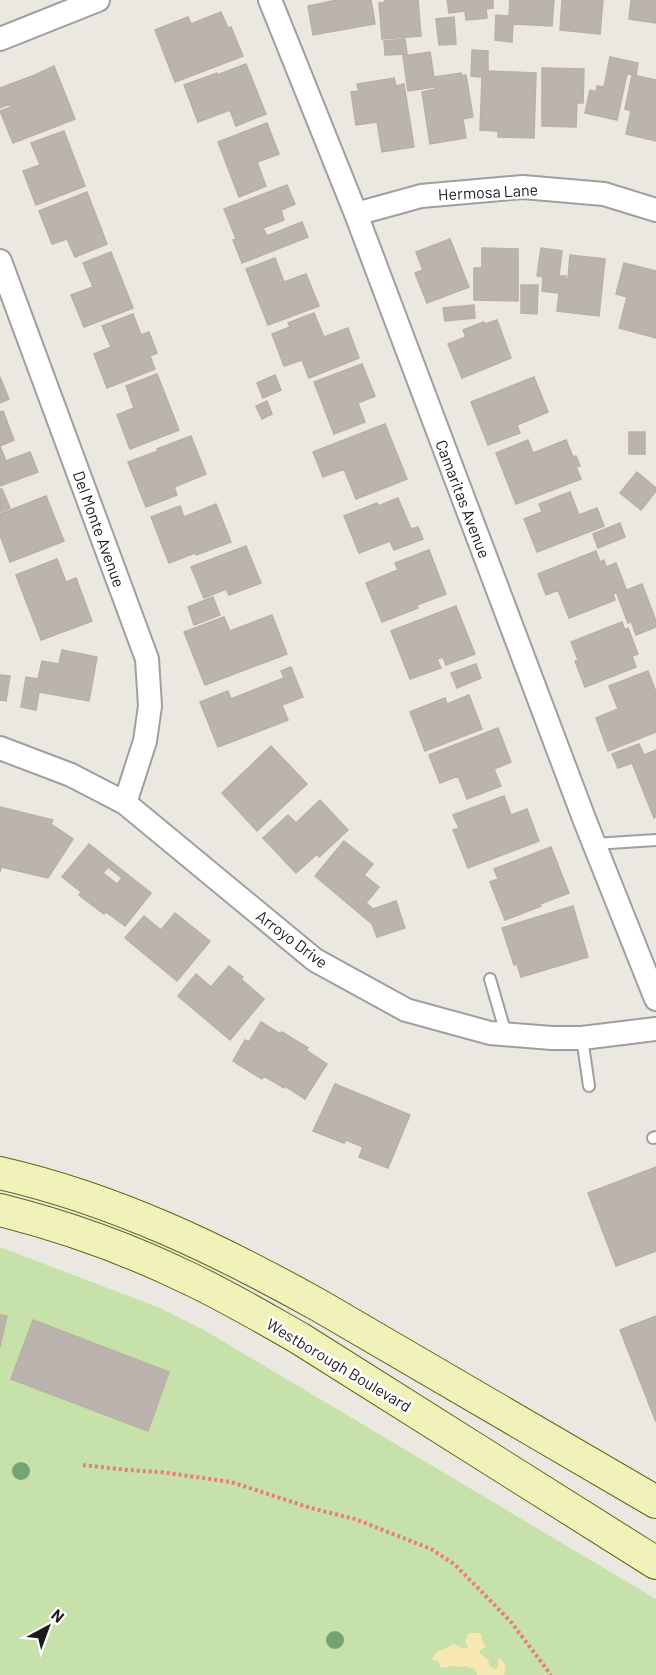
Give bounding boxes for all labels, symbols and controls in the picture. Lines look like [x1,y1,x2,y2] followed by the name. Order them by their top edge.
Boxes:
[438,179,538,204] street label: Hermosa Lane
[432,437,495,561] street label: Camaritas Avenue
[70,468,129,590] street label: Del Monte Avenue
[253,906,332,972] street label: Arroyo Drive
[264,1314,415,1415] street label: Westborough Boulevard
[18,1597,78,1657] north arrow
[48,1605,68,1626] text: N

